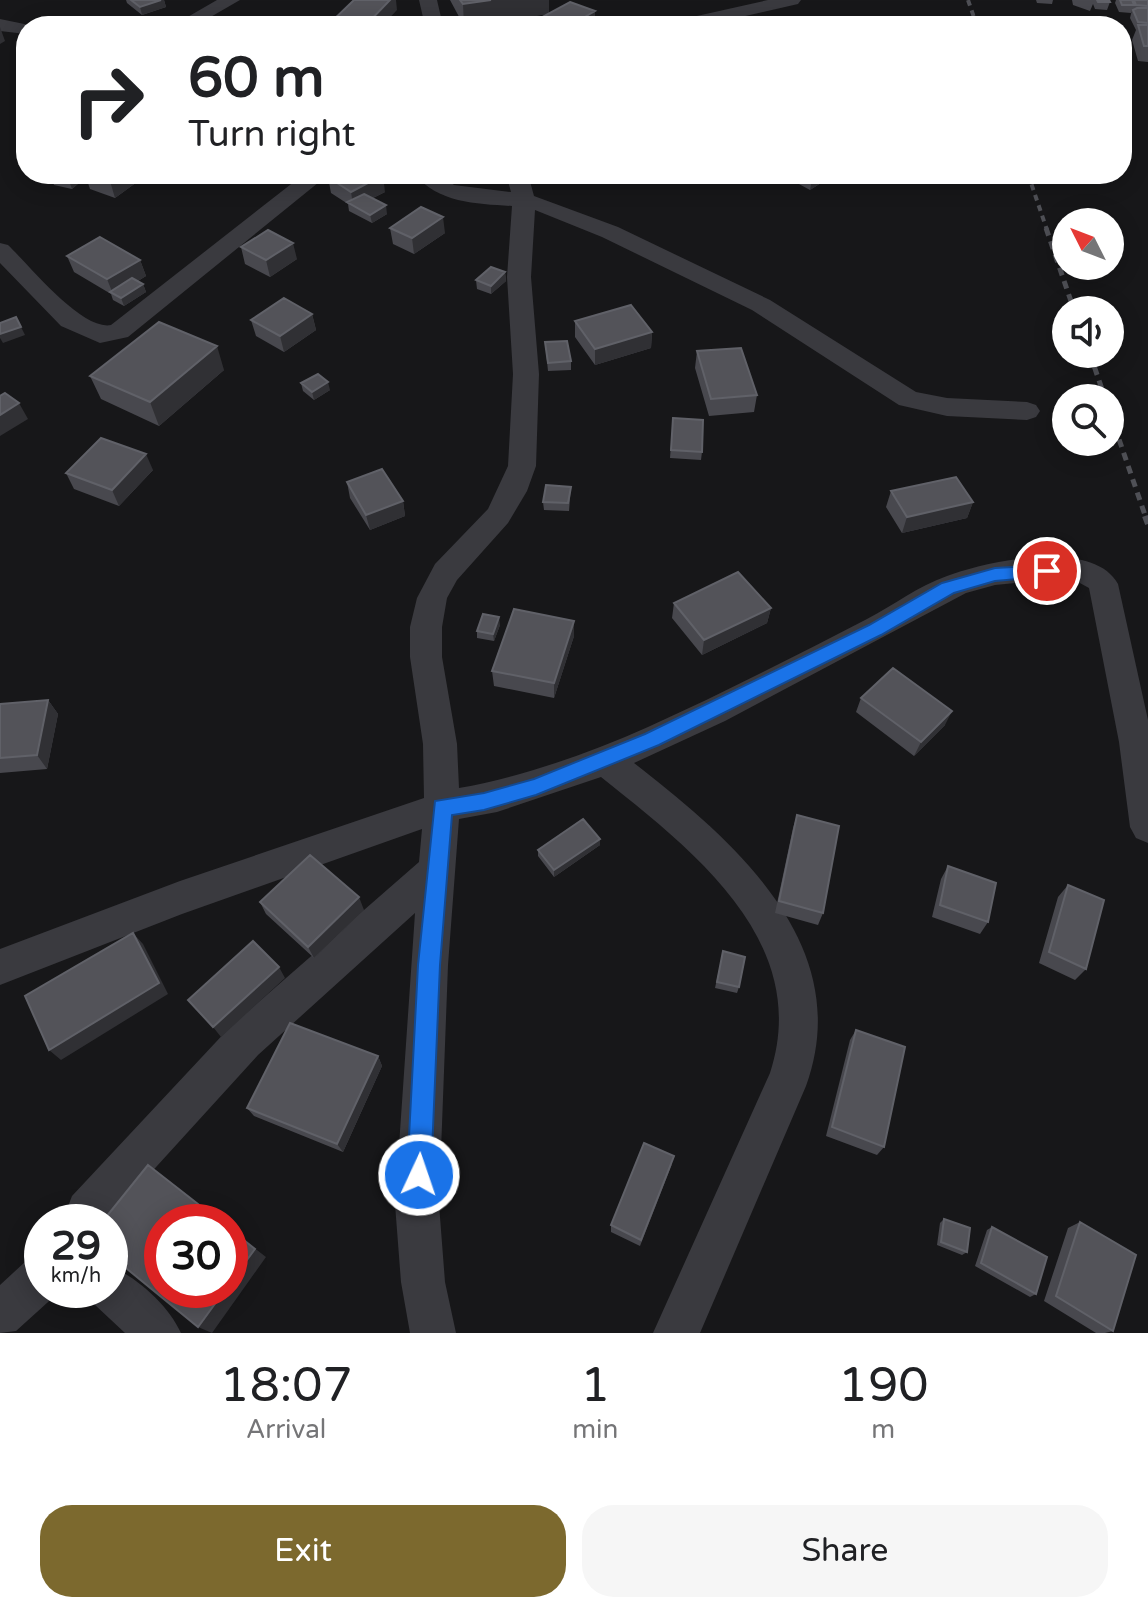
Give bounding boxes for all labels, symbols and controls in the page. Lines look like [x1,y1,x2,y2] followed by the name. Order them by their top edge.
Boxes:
[188,45,324,112] text: 60 m
[56,48,160,152] icon: right
[188,113,355,156] text: Turn right
[1052,208,1124,280] north arrow
[1052,208,1124,456] map controls
[1052,296,1124,368] button: sound
[1052,384,1124,456] button: search
[1013,537,1081,605] pin
[1025,549,1069,593] icon: arrive
[377,1133,461,1217] position arrow
[144,1204,248,1308] speed limit sign: 30
[51,1222,101,1270] text: 29
[51,1264,101,1288] text: km/h
[220,1357,353,1415] text: 18:07
[580,1357,610,1415] text: 1
[838,1357,928,1415] text: 190
[246,1414,326,1445] text: Arrival
[572,1414,618,1445] text: min
[871,1414,895,1445] text: m
[40,1505,566,1597] button: Exit
[582,1505,1108,1597] button: Share

